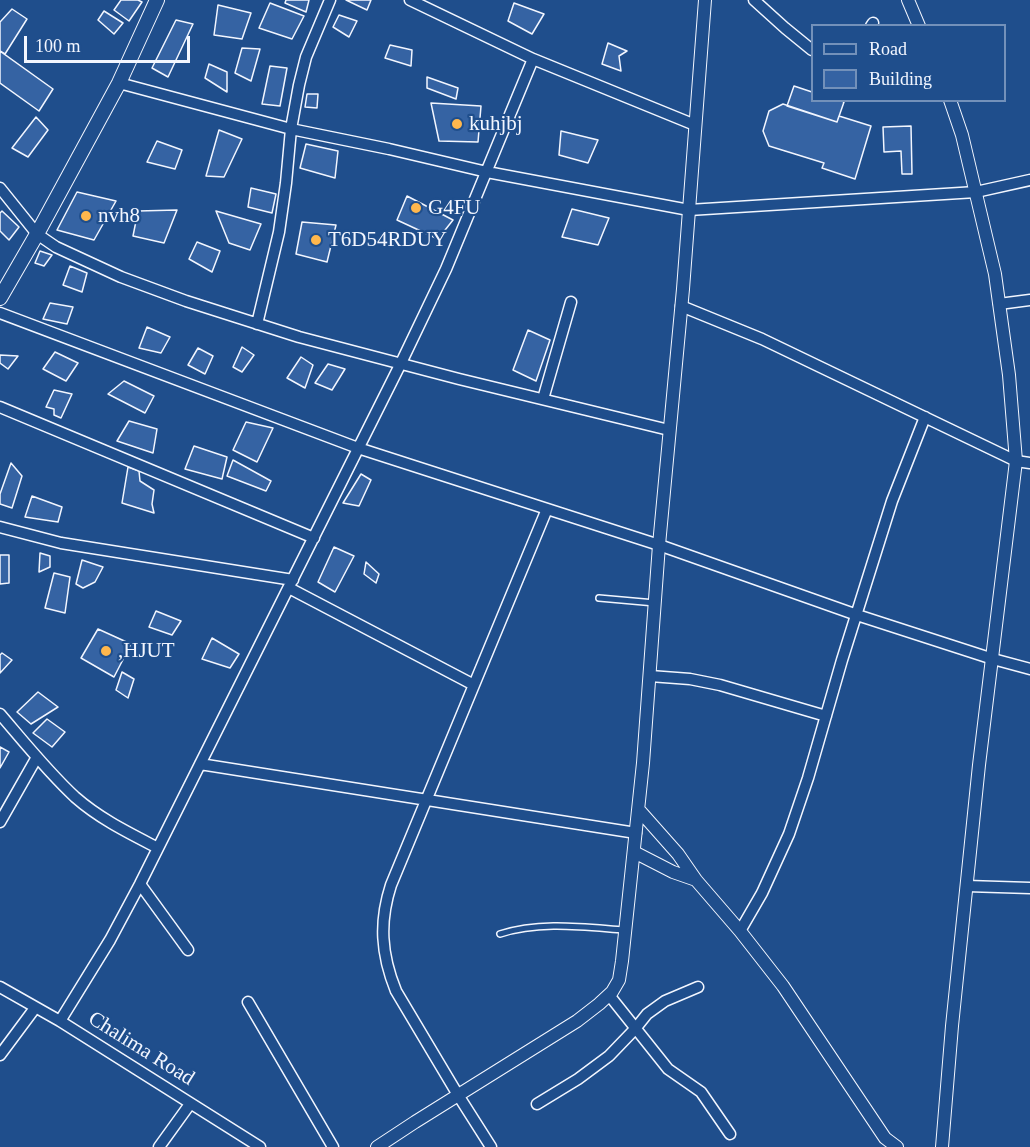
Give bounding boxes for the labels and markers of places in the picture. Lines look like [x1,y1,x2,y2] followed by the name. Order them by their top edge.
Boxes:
[469,111,523,137] place label: kuhjbj
[450,117,464,131] marker: kuhjbj
[428,195,481,221] place label: G4FU
[409,201,423,215] marker: G4FU
[98,203,140,229] place label: nvh8
[79,209,93,223] marker: nvh8
[328,227,447,253] place label: T6D54RDUY
[309,233,323,247] marker: T6D54RDUY
[118,638,175,664] place label: ,HJUT
[99,644,113,658] marker: ,HJUT

